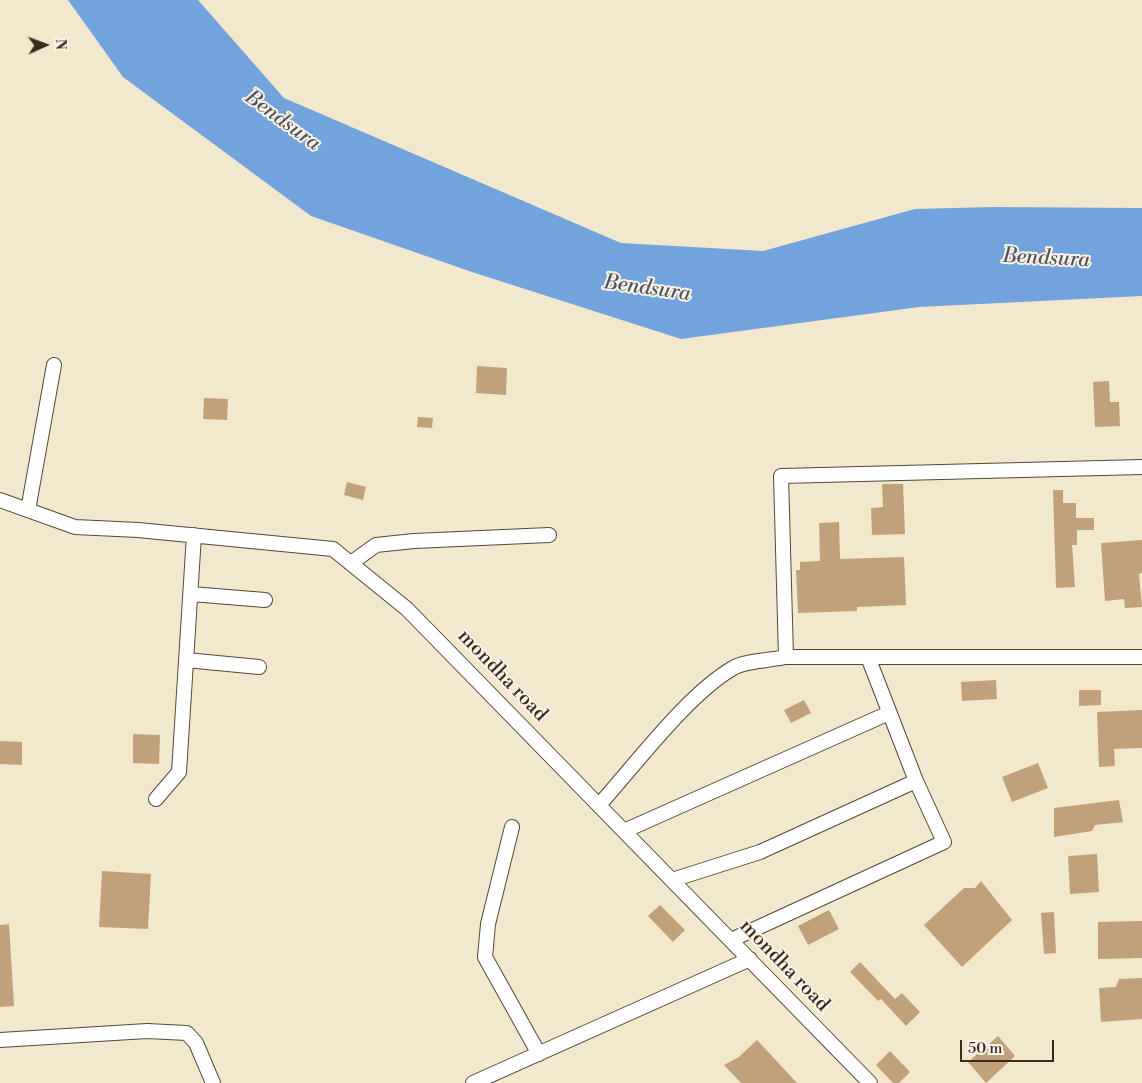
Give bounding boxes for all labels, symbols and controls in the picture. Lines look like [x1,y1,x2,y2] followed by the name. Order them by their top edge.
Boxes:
[20,20,70,70] north arrow
[51,39,69,50] text: N
[239,85,325,157] water label: Bendsura
[1002,244,1090,274] water label: Bendsura
[602,270,692,308] water label: Bendsura
[452,625,552,727] street label: mondha road
[734,915,834,1017] street label: mondha road
[962,1030,1056,1062] scale bar
[968,1039,1002,1058] text: 50 m

